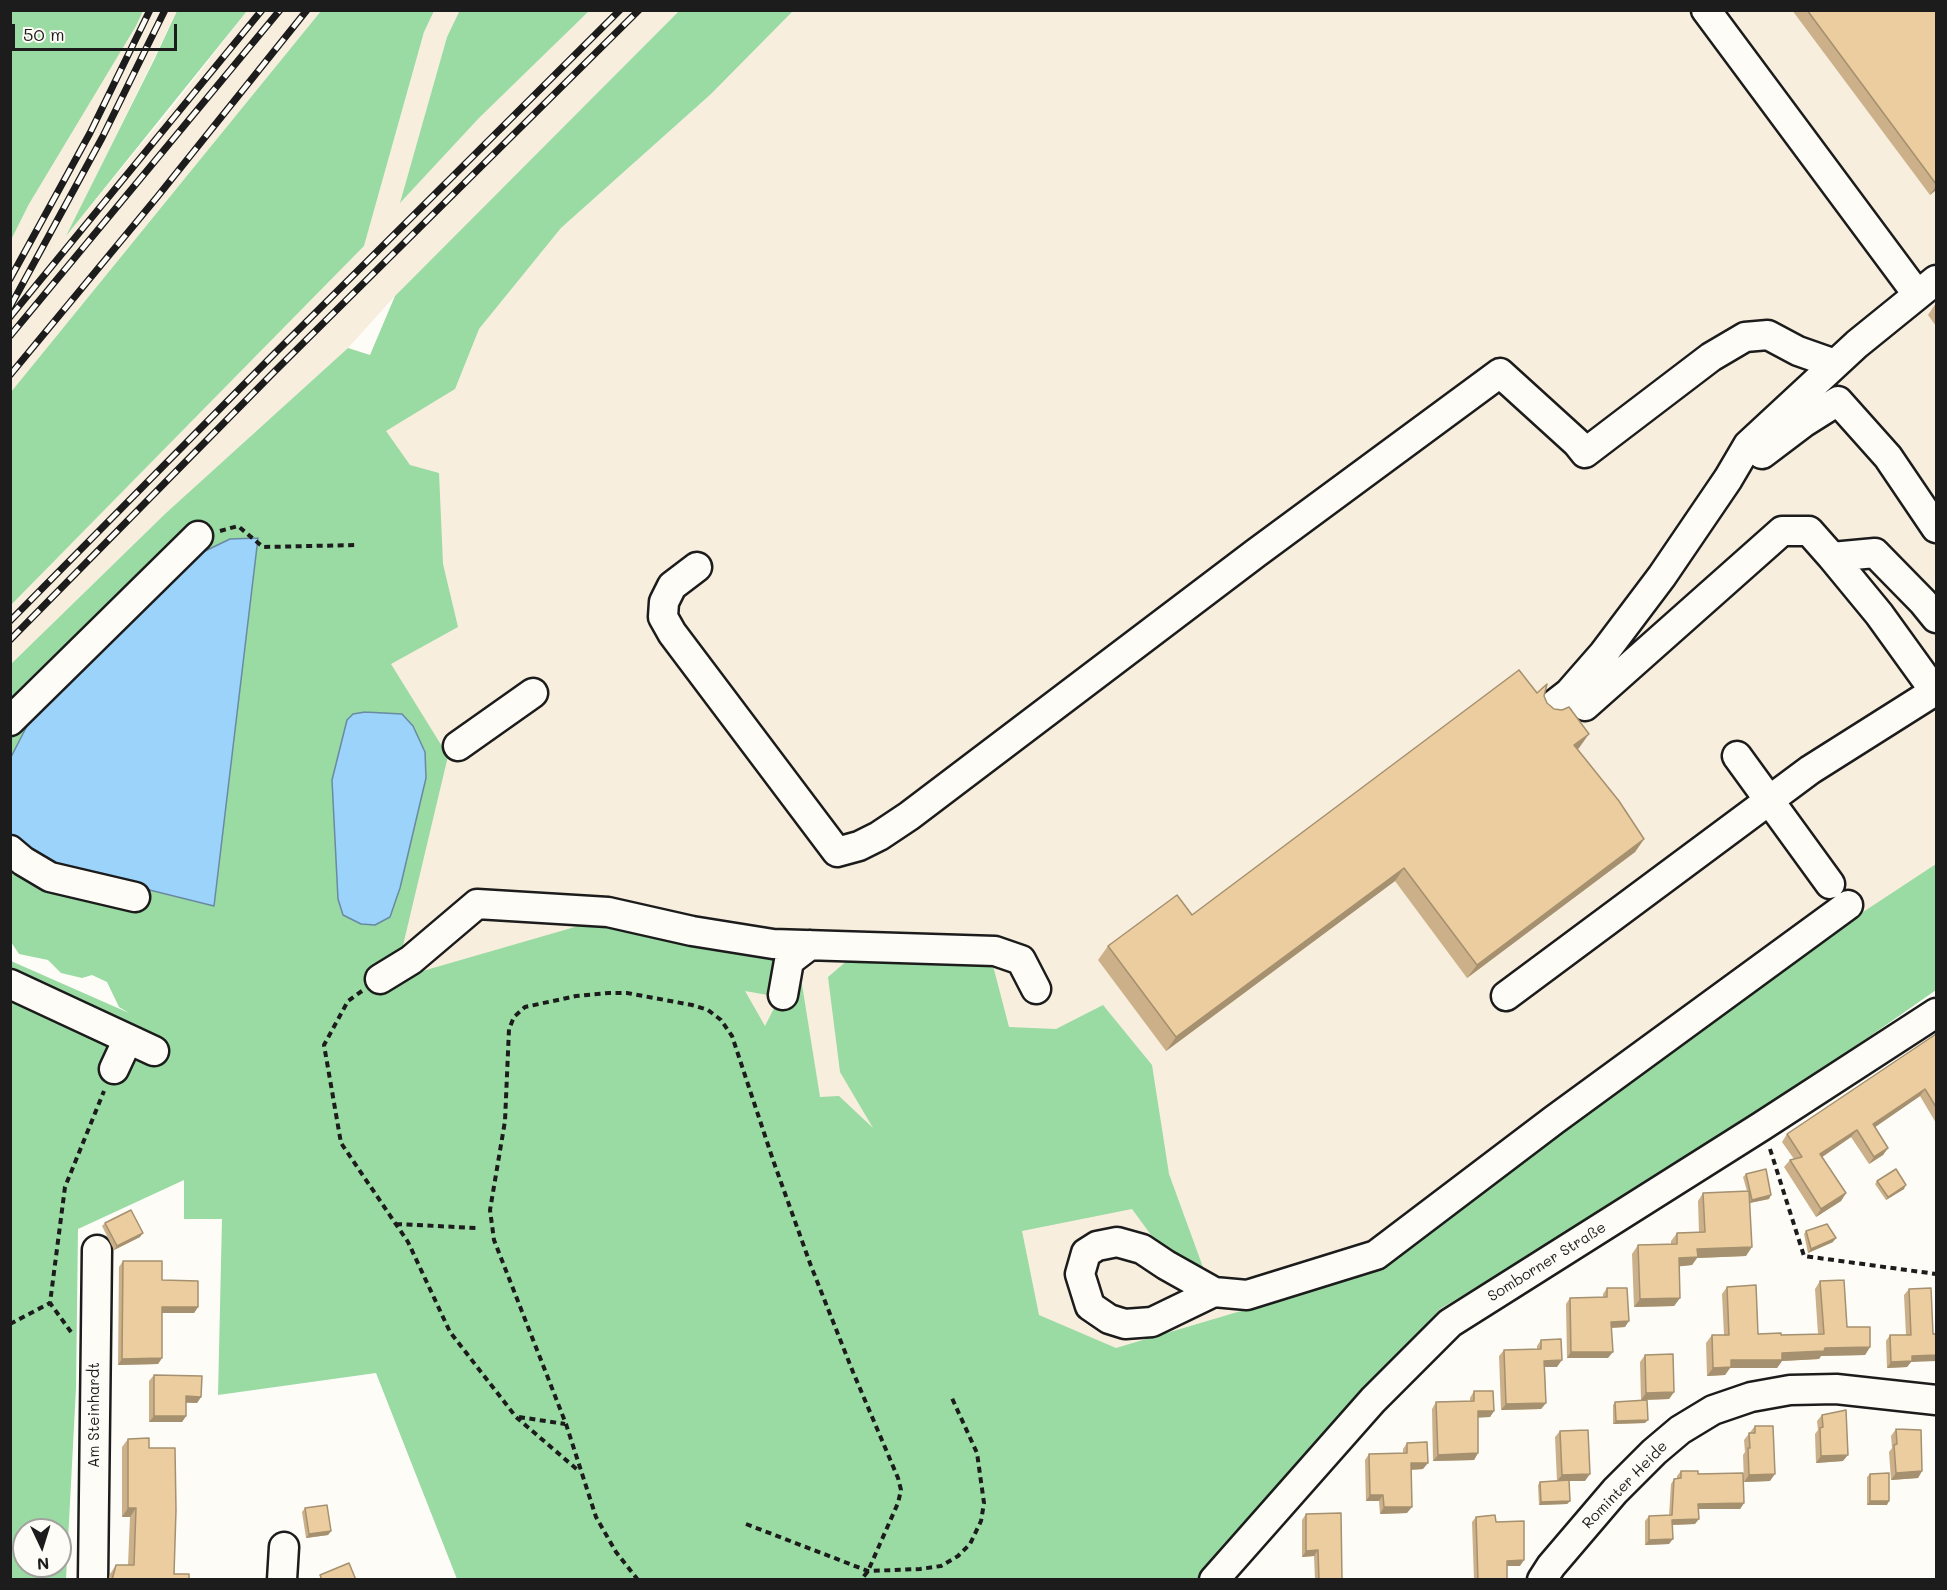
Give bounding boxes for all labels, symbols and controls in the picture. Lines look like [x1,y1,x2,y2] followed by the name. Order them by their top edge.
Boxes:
[15,12,180,50] scale bar
[23,22,65,46] text: 50 m
[1485,1218,1609,1306] street label: Somborner Straße
[85,1362,103,1468] street label: Am Steinhardt
[1579,1437,1671,1533] street label: Rominter Heide
[12,1518,72,1578] north arrow
[36,1554,50,1575] text: N

